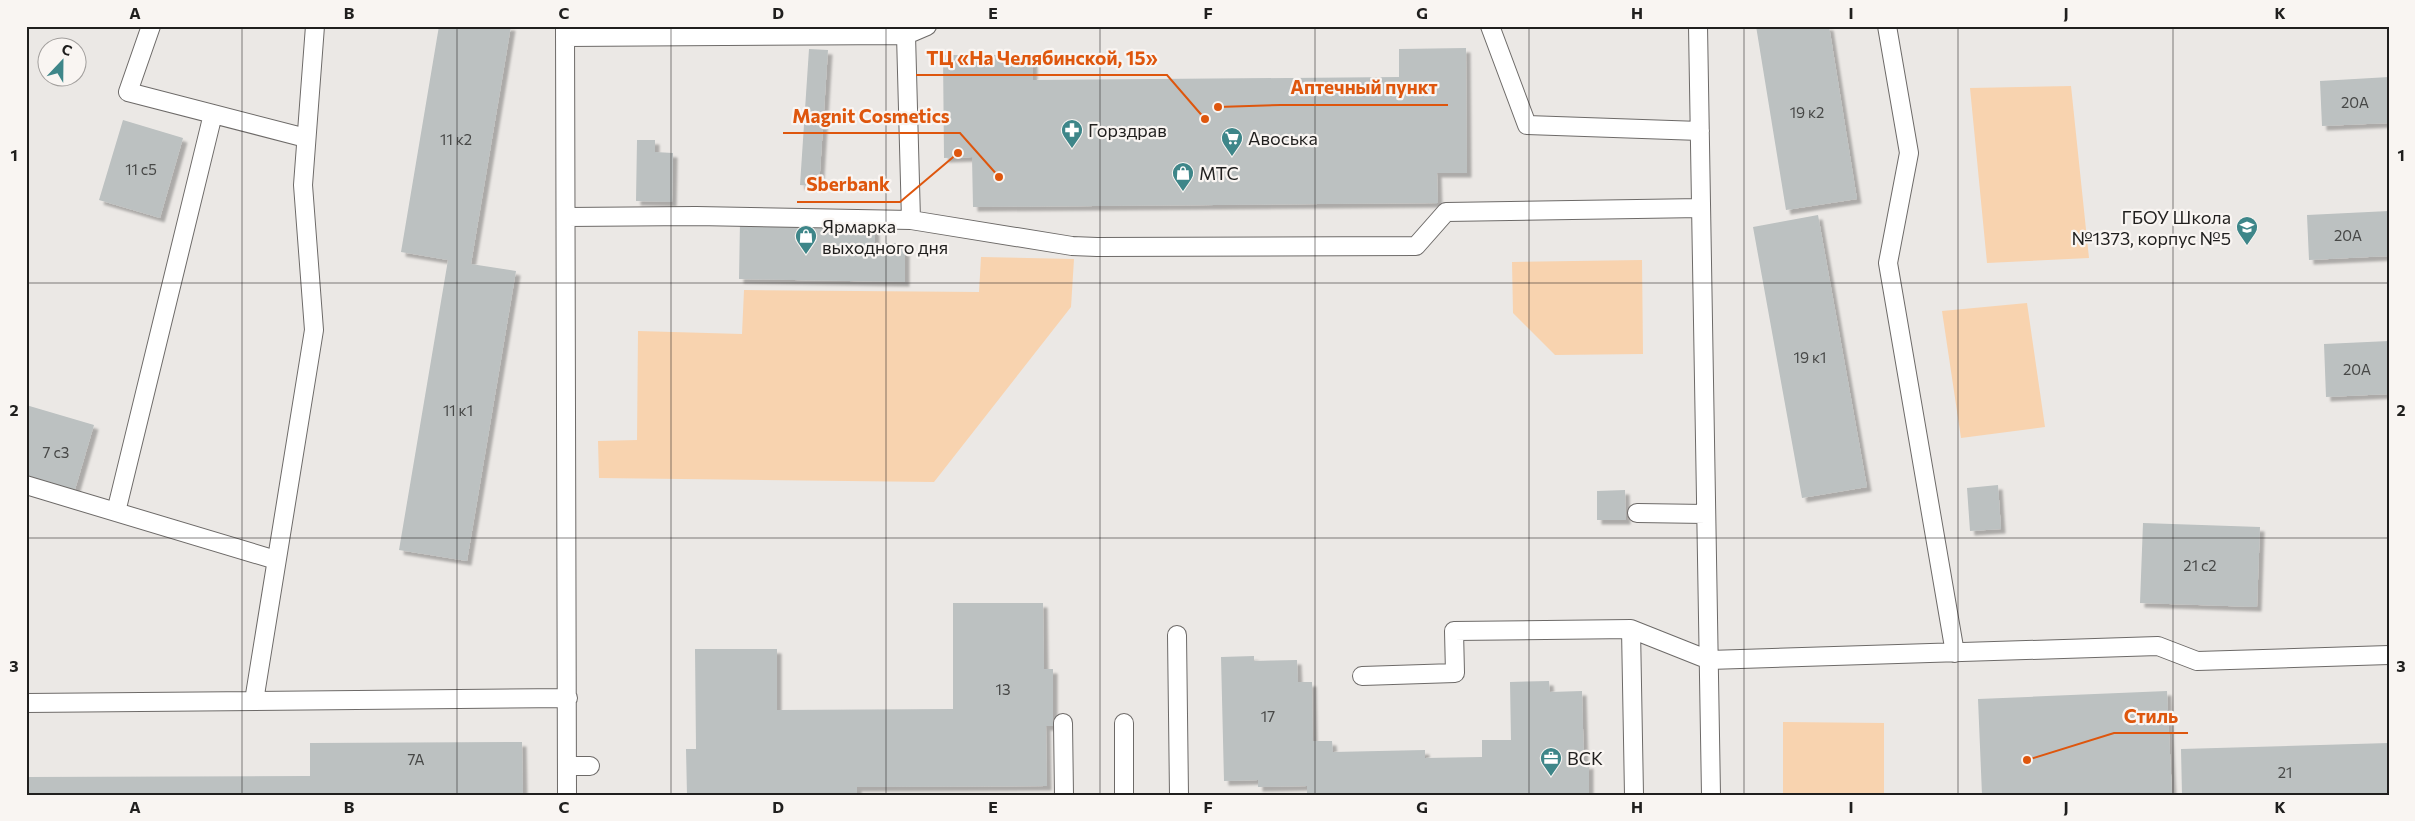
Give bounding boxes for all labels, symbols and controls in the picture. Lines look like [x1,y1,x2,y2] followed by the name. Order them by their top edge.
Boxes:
[129,3,141,22] text: A
[344,3,355,22] text: B
[559,3,570,22] text: C
[772,3,784,22] text: D
[988,3,998,22] text: E
[1203,3,1213,22] text: F
[1416,3,1428,22] text: G
[1631,3,1643,22] text: H
[1848,3,1854,22] text: I
[2063,3,2069,22] text: J
[2274,3,2286,22] text: K
[38,38,88,88] north arrow
[59,40,75,59] text: С
[916,41,1167,75] callout: ТЦ «На Челябинской, 15»
[926,46,1158,69] text: ТЦ «На Челябинской, 15»
[1281,71,1448,105] callout: Аптечный пункт
[1290,75,1438,98] text: Аптечный пункт
[2341,93,2369,111] house number: 20А
[783,99,960,133] callout: Magnit Cosmetics
[1790,103,1824,121] house number: 19 к2
[792,104,950,127] text: Magnit Cosmetics
[1060,118,1084,149] pharmacy icon: Горздрав
[1088,119,1167,141] place label: Горздрав
[1220,126,1244,157] supermarket icon: Авоська
[1248,127,1318,149] place label: Авоська
[440,130,472,148] house number: 11 к2
[10,145,18,164] text: 1
[2397,145,2405,164] text: 1
[125,160,157,178] house number: 11 с5
[1171,161,1195,192] shop icon: МТС
[1199,162,1239,184] place label: МТС
[797,168,900,202] callout: Sberbank
[806,172,890,195] text: Sberbank
[2071,206,2231,249] place label: ГБОУ Школа №1373, корпус №5
[822,215,948,258] place label: Ярмарка выходного дня
[2235,215,2259,246] school or university icon: ГБОУ Школа №1373, корпус №5
[794,224,818,255] shop icon: Ярмарка выходного дня
[2334,226,2362,244] house number: 20А
[1794,348,1826,366] house number: 19 к1
[2343,360,2371,378] house number: 20А
[9,400,19,419] text: 2
[2396,400,2406,419] text: 2
[443,401,473,419] house number: 11 к1
[43,443,69,461] house number: 7 с3
[2183,556,2217,574] house number: 21 с2
[9,656,19,675] text: 3
[2396,656,2406,675] text: 3
[996,680,1010,698] house number: 13
[2114,699,2188,733] callout: Стиль
[2124,704,2178,727] text: Стиль
[1261,707,1275,725] house number: 17
[1539,746,1563,777] office icon: ВСК
[1567,747,1603,769] place label: ВСК
[407,750,425,768] house number: 7А
[2278,763,2292,781] house number: 21
[129,797,141,816] text: A
[344,797,355,816] text: B
[559,797,570,816] text: C
[772,797,784,816] text: D
[988,797,998,816] text: E
[1203,797,1213,816] text: F
[1416,797,1428,816] text: G
[1631,797,1643,816] text: H
[1848,797,1854,816] text: I
[2063,797,2069,816] text: J
[2274,797,2286,816] text: K

